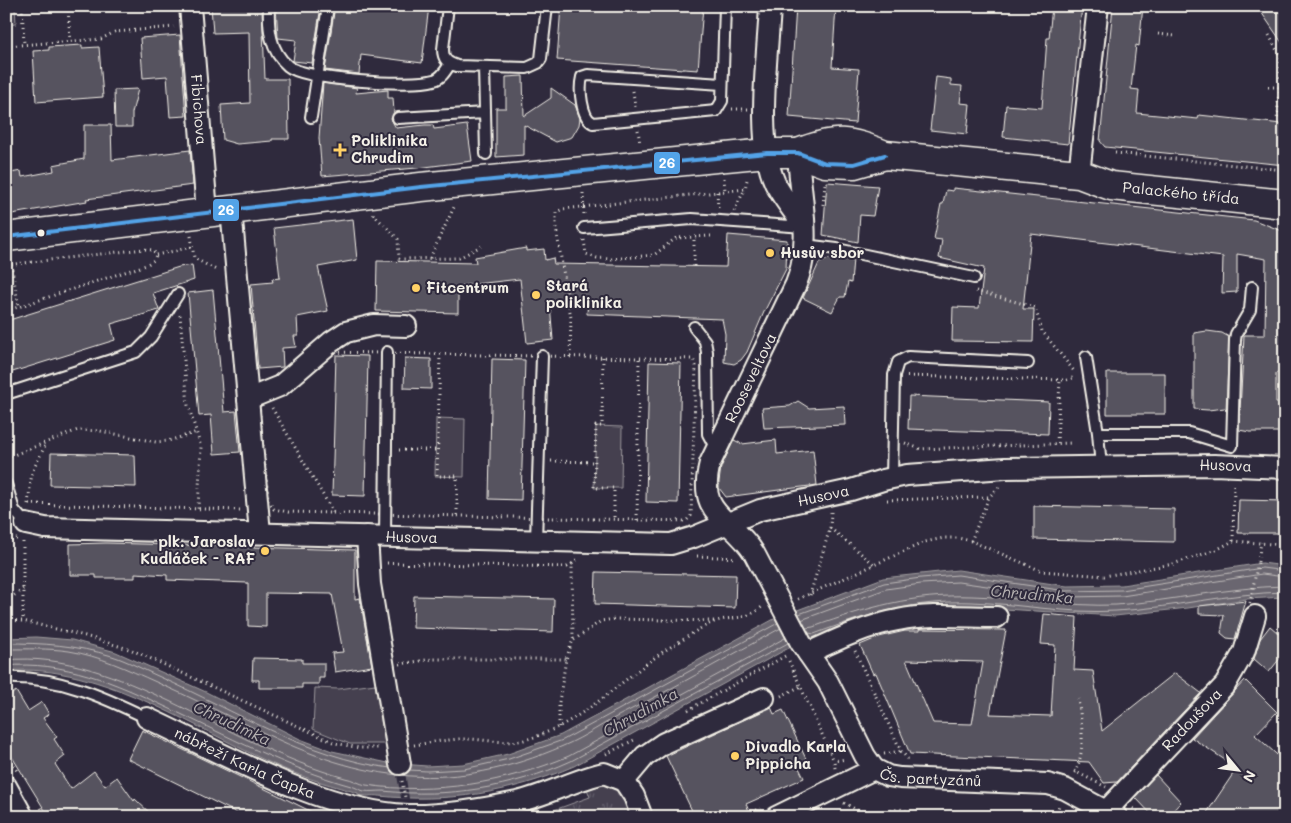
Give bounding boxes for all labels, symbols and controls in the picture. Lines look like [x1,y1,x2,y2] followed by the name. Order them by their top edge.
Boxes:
[187,74,212,146] street label: Fibichova
[351,130,428,167] place label: Poliklinika Chrudim
[333,143,347,157] marker: Poliklinika Chrudim
[653,151,681,175] line badge: 26
[659,153,675,172] text: 26
[1122,176,1241,208] street label: Palackého třída
[212,198,240,222] line badge: 26
[218,200,234,219] text: 26
[36,228,46,238] unlabelled marker
[780,242,865,262] place label: Husův sbor
[764,247,776,259] marker: Husův sbor
[546,275,622,312] place label: Stará poliklinika
[426,277,509,297] place label: Fitcentrum
[410,282,422,294] marker: Fitcentrum
[530,289,542,301] marker: Stará poliklinika
[720,329,781,426] street label: Rooseveltova
[1199,454,1252,476] street label: Husova
[796,480,851,510] street label: Husova
[385,526,438,547] street label: Husova
[140,531,255,568] place label: plk. Jaroslav Kudláček - RAF
[259,545,271,557] marker: plk. Jaroslav Kudláček - RAF
[990,579,1075,608] water label: Chrudimka
[598,682,681,741] water label: Chrudimka
[1157,684,1226,755] street label: Radoušova
[190,695,274,750] water label: Chrudimka
[172,722,318,803] street label: nábřeží Karla Čapka
[745,736,846,773] place label: Divadlo Karla Pippicha
[1214,746,1264,796] north arrow
[729,750,741,762] marker: Divadlo Karla Pippicha
[876,762,982,790] street label: Čs. partyzánů
[1239,767,1261,786] text: N

